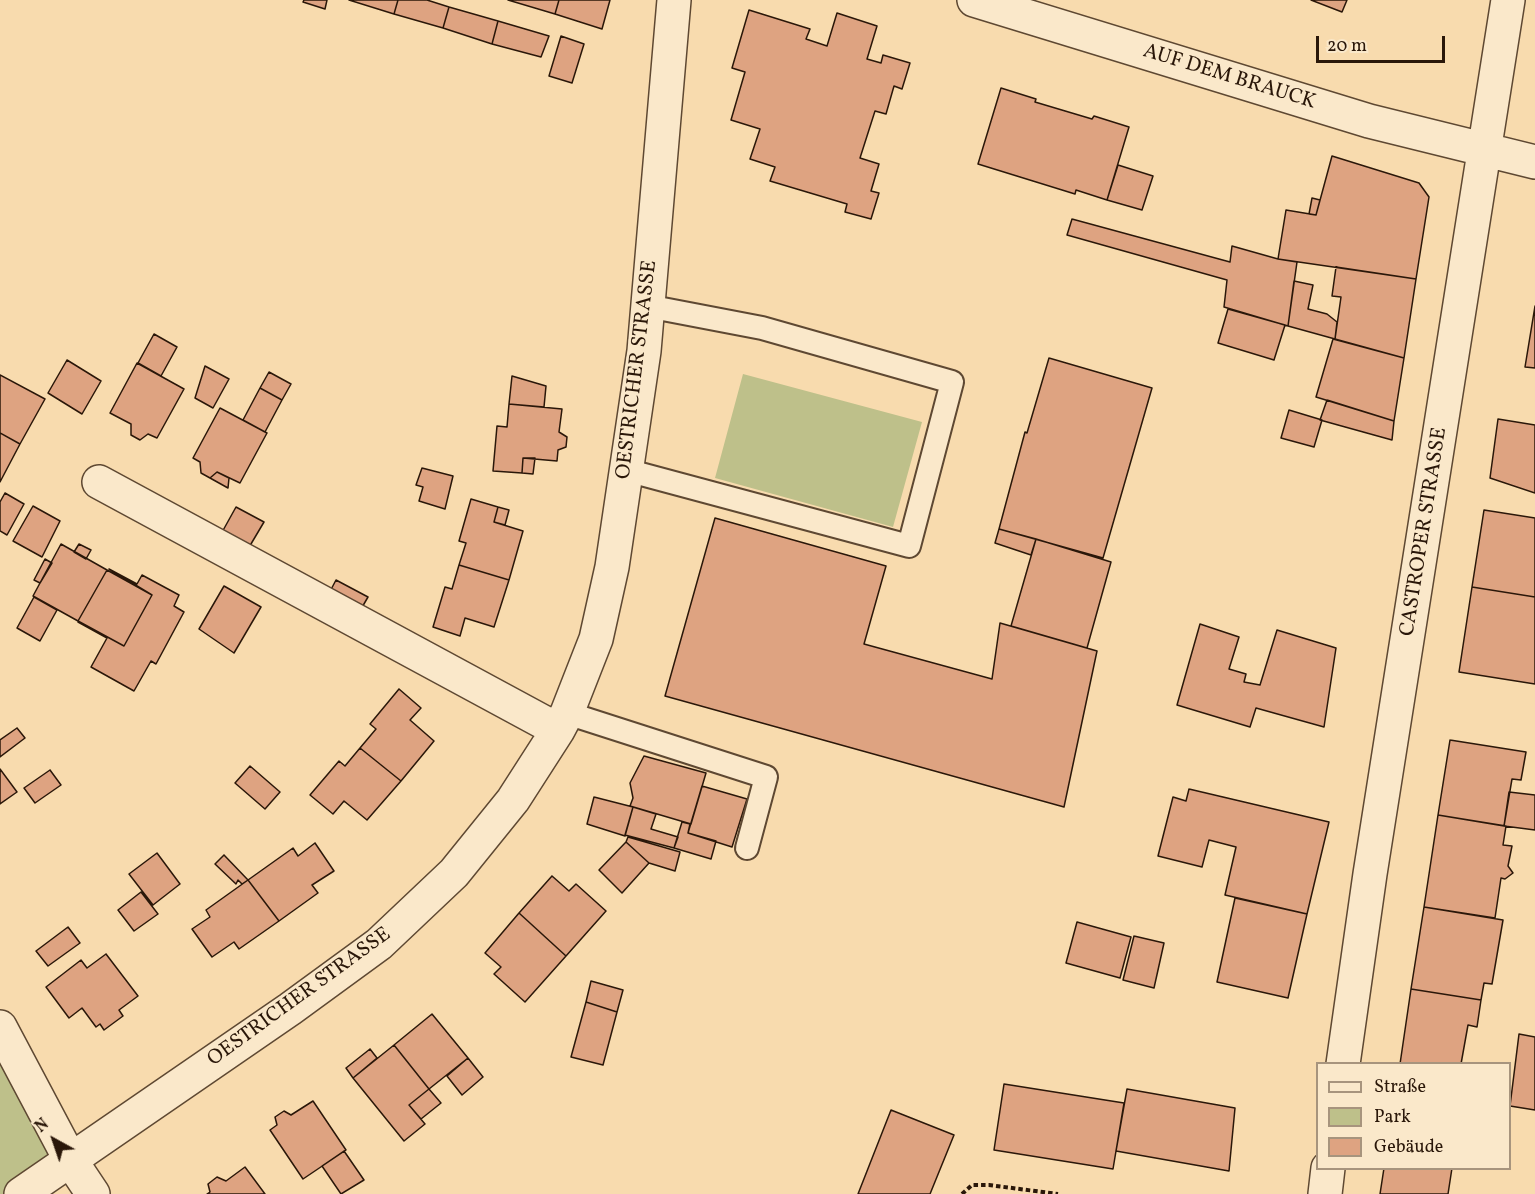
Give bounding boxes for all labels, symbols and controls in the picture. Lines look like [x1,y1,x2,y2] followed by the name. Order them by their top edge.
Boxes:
[1319,24,1448,62] scale bar
[1327,34,1367,59] text: 20 m
[1140,40,1318,116] street label: AUF DEM BRAUCK
[612,259,664,481] street label: OESTRICHER STRASSE
[1396,426,1454,638] street label: CASTROPER STRASSE
[203,923,397,1073] street label: OESTRICHER STRASSE
[1316,1062,1511,1170] legend
[1374,1075,1426,1100] text: Straße
[1374,1105,1411,1130] text: Park
[24,1110,84,1170] north arrow
[31,1114,54,1138] text: N
[1374,1135,1443,1160] text: Gebäude

